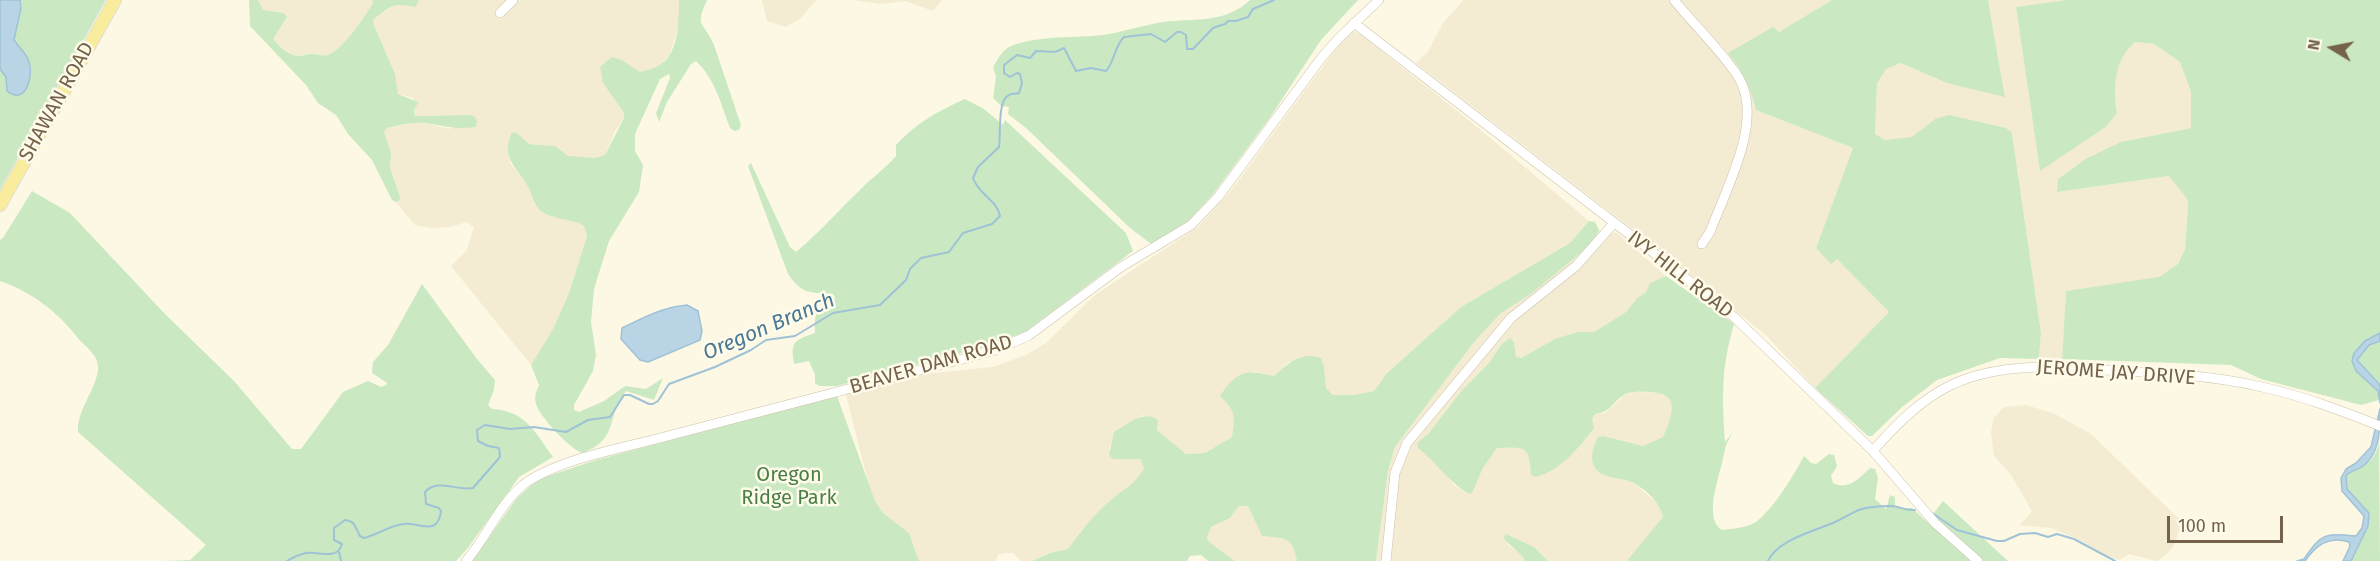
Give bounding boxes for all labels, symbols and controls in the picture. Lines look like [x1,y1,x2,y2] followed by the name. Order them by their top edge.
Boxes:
[2302,18,2362,78] north arrow
[14,38,100,166] street label: SHAWAN ROAD
[2304,38,2324,52] text: N
[1622,226,1738,324] street label: IVY HILL ROAD
[699,288,839,366] water label: Oregon Branch
[847,330,1015,400] street label: BEAVER DAM ROAD
[2036,355,2196,391] street label: JEROME JAY DRIVE
[741,463,837,510] park label: Oregon Ridge Park
[2170,504,2286,542] scale bar
[2178,515,2226,537] text: 100 m

